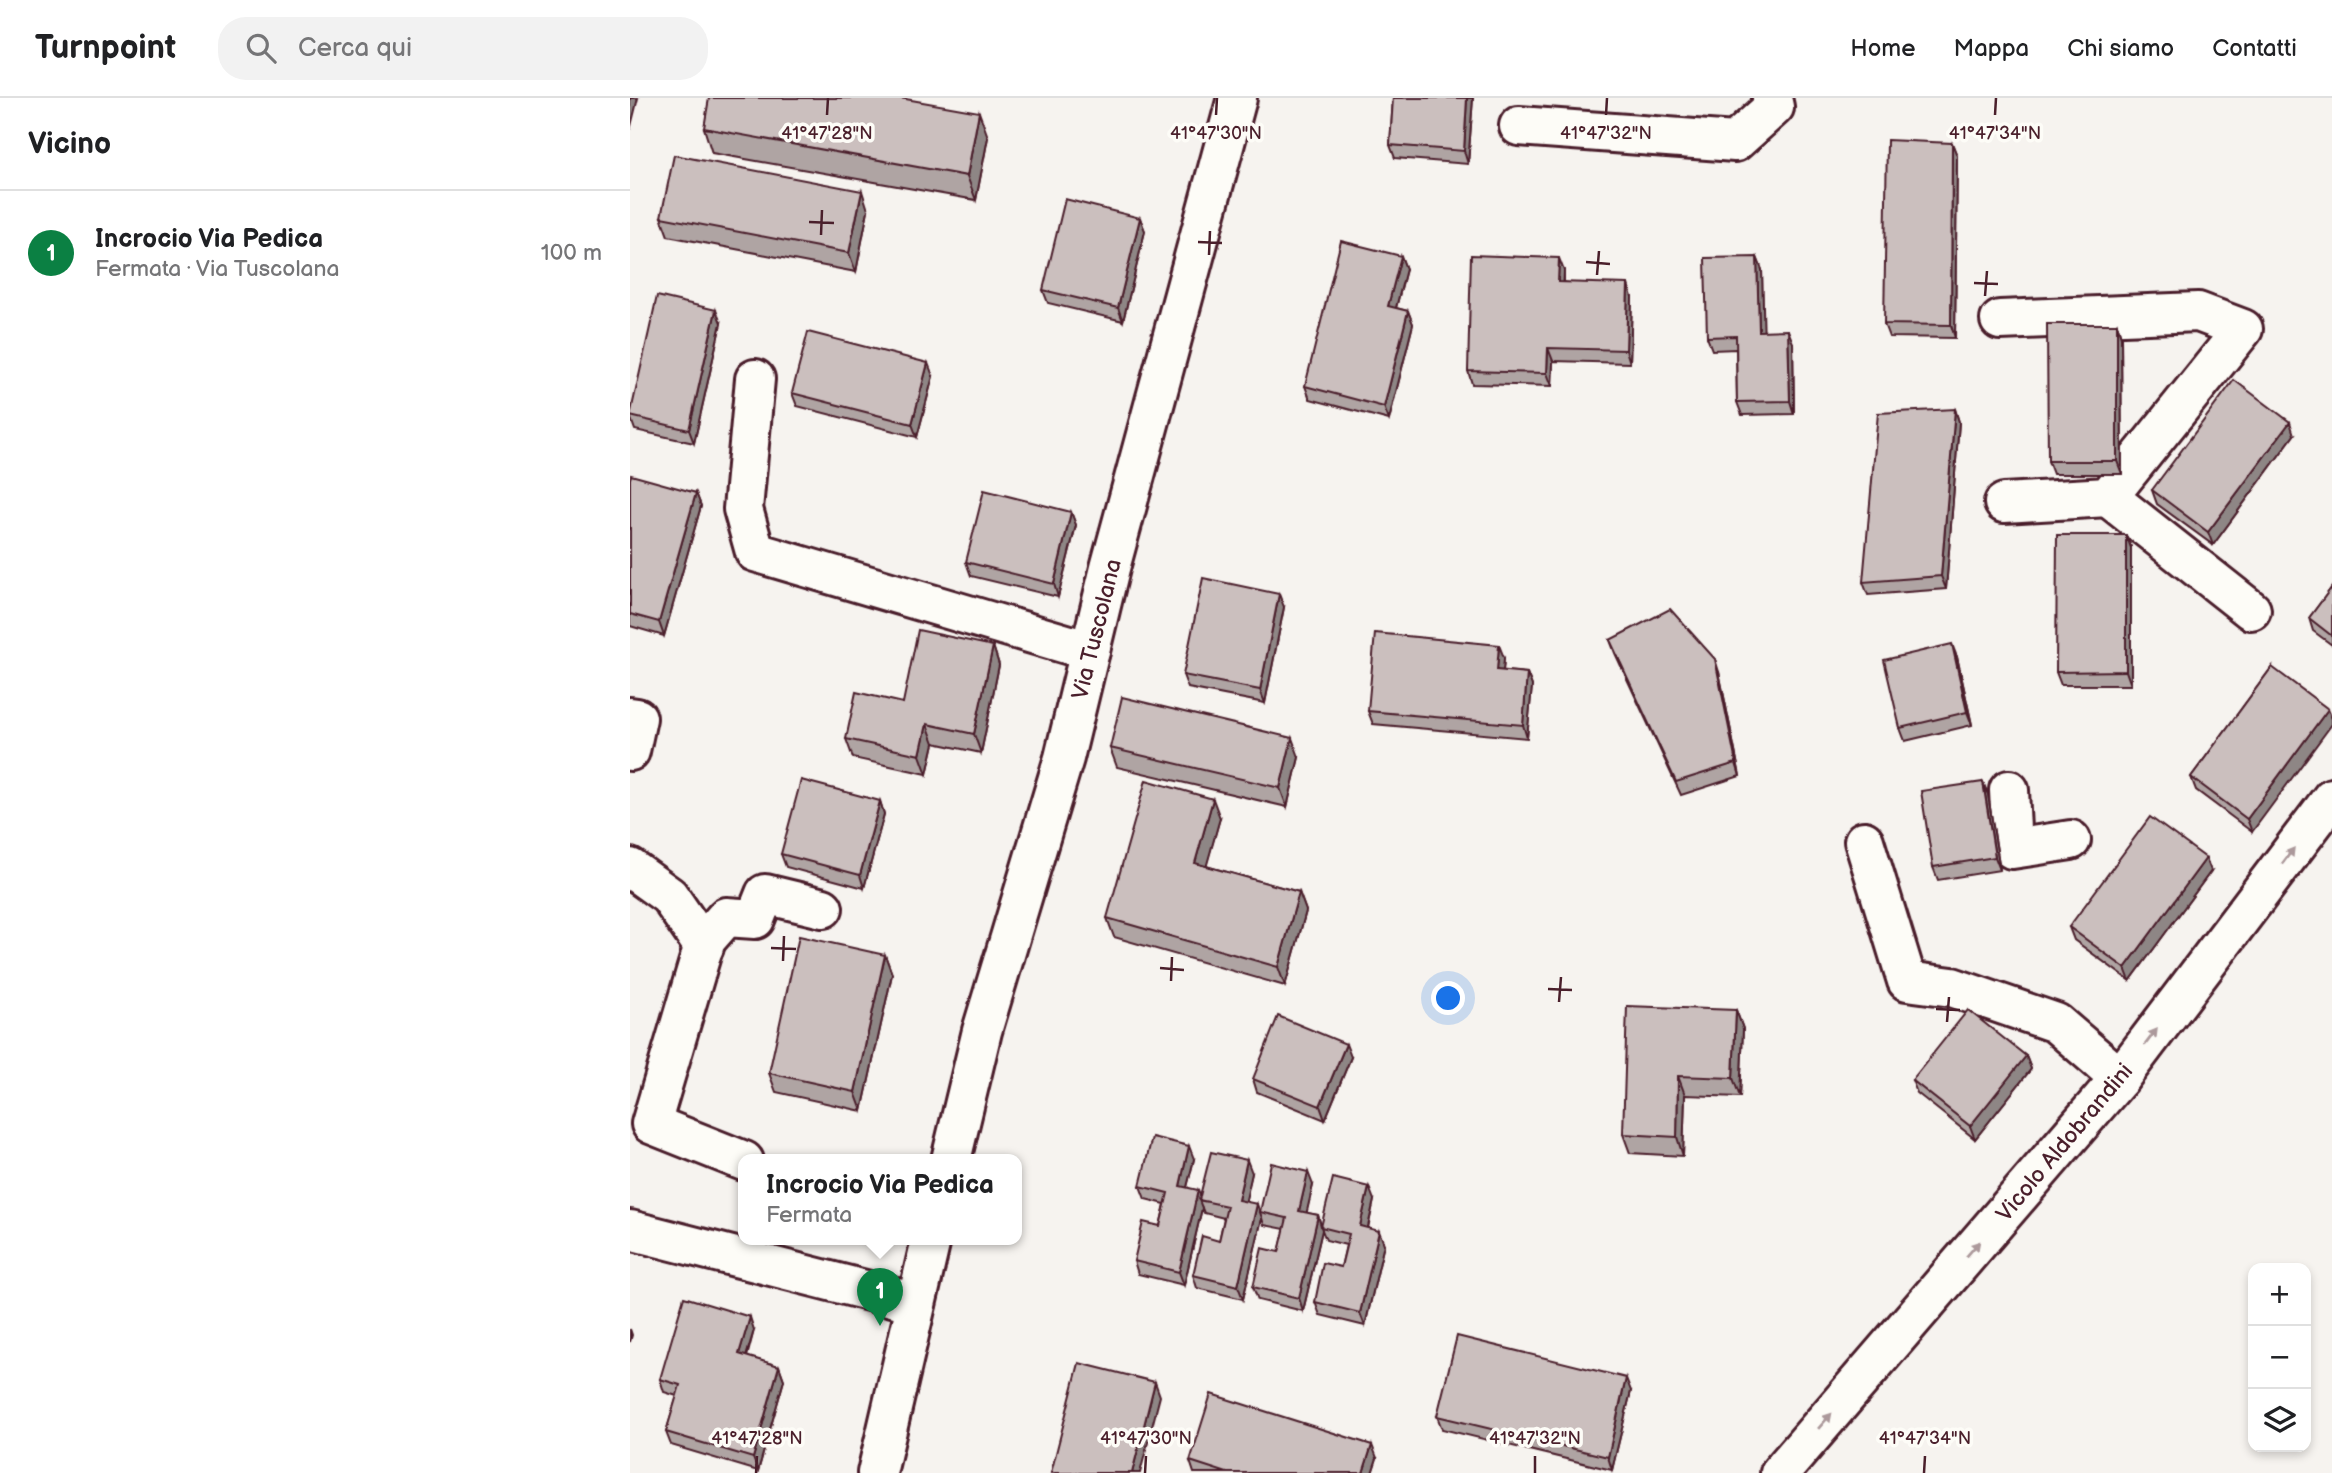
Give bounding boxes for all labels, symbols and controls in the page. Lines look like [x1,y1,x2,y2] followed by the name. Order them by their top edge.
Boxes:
[218,17,708,80] search box
[35,28,176,68] text: Turnpoint
[242,29,280,67] icon: search
[298,33,412,64] text: Cerca qui
[1850,34,1915,63] text: Home
[1953,34,2029,63] text: Mappa
[2067,34,2174,63] text: Chi siamo
[2212,34,2297,63] text: Contatti
[781,123,873,144] text: 41°47'28"N
[1170,123,1262,144] text: 41°47'30"N
[1560,123,1652,144] text: 41°47'32"N
[1949,123,2041,144] text: 41°47'34"N
[28,126,111,162] text: Vicino
[95,224,323,255] text: Incrocio Via Pedica
[46,239,56,267] text: 1
[541,239,602,267] text: 100 m
[95,255,339,283] text: Fermata · Via Tuscolana
[1066,556,1128,702] street label: Via Tuscolana
[2281,847,2295,865] one-way arrow
[1431,981,1465,1015] your location
[2144,1028,2158,1046] one-way arrow
[1990,1058,2139,1228] street label: Vicolo Aldobrandini
[738,1154,1022,1245] popup
[766,1170,994,1201] text: Incrocio Via Pedica
[766,1201,852,1229] text: Fermata
[1965,1240,1980,1257] one-way arrow
[2248,1263,2311,1452] map controls
[2248,1263,2311,1326] button: +
[857,1268,903,1326] pin: 1
[2248,1326,2311,1389] button: −
[2248,1389,2311,1452] button: layers
[1817,1413,1832,1430] one-way arrow
[711,1428,803,1449] text: 41°47'28"N
[1100,1428,1192,1449] text: 41°47'30"N
[1489,1428,1581,1449] text: 41°47'32"N
[1879,1428,1971,1449] text: 41°47'34"N

